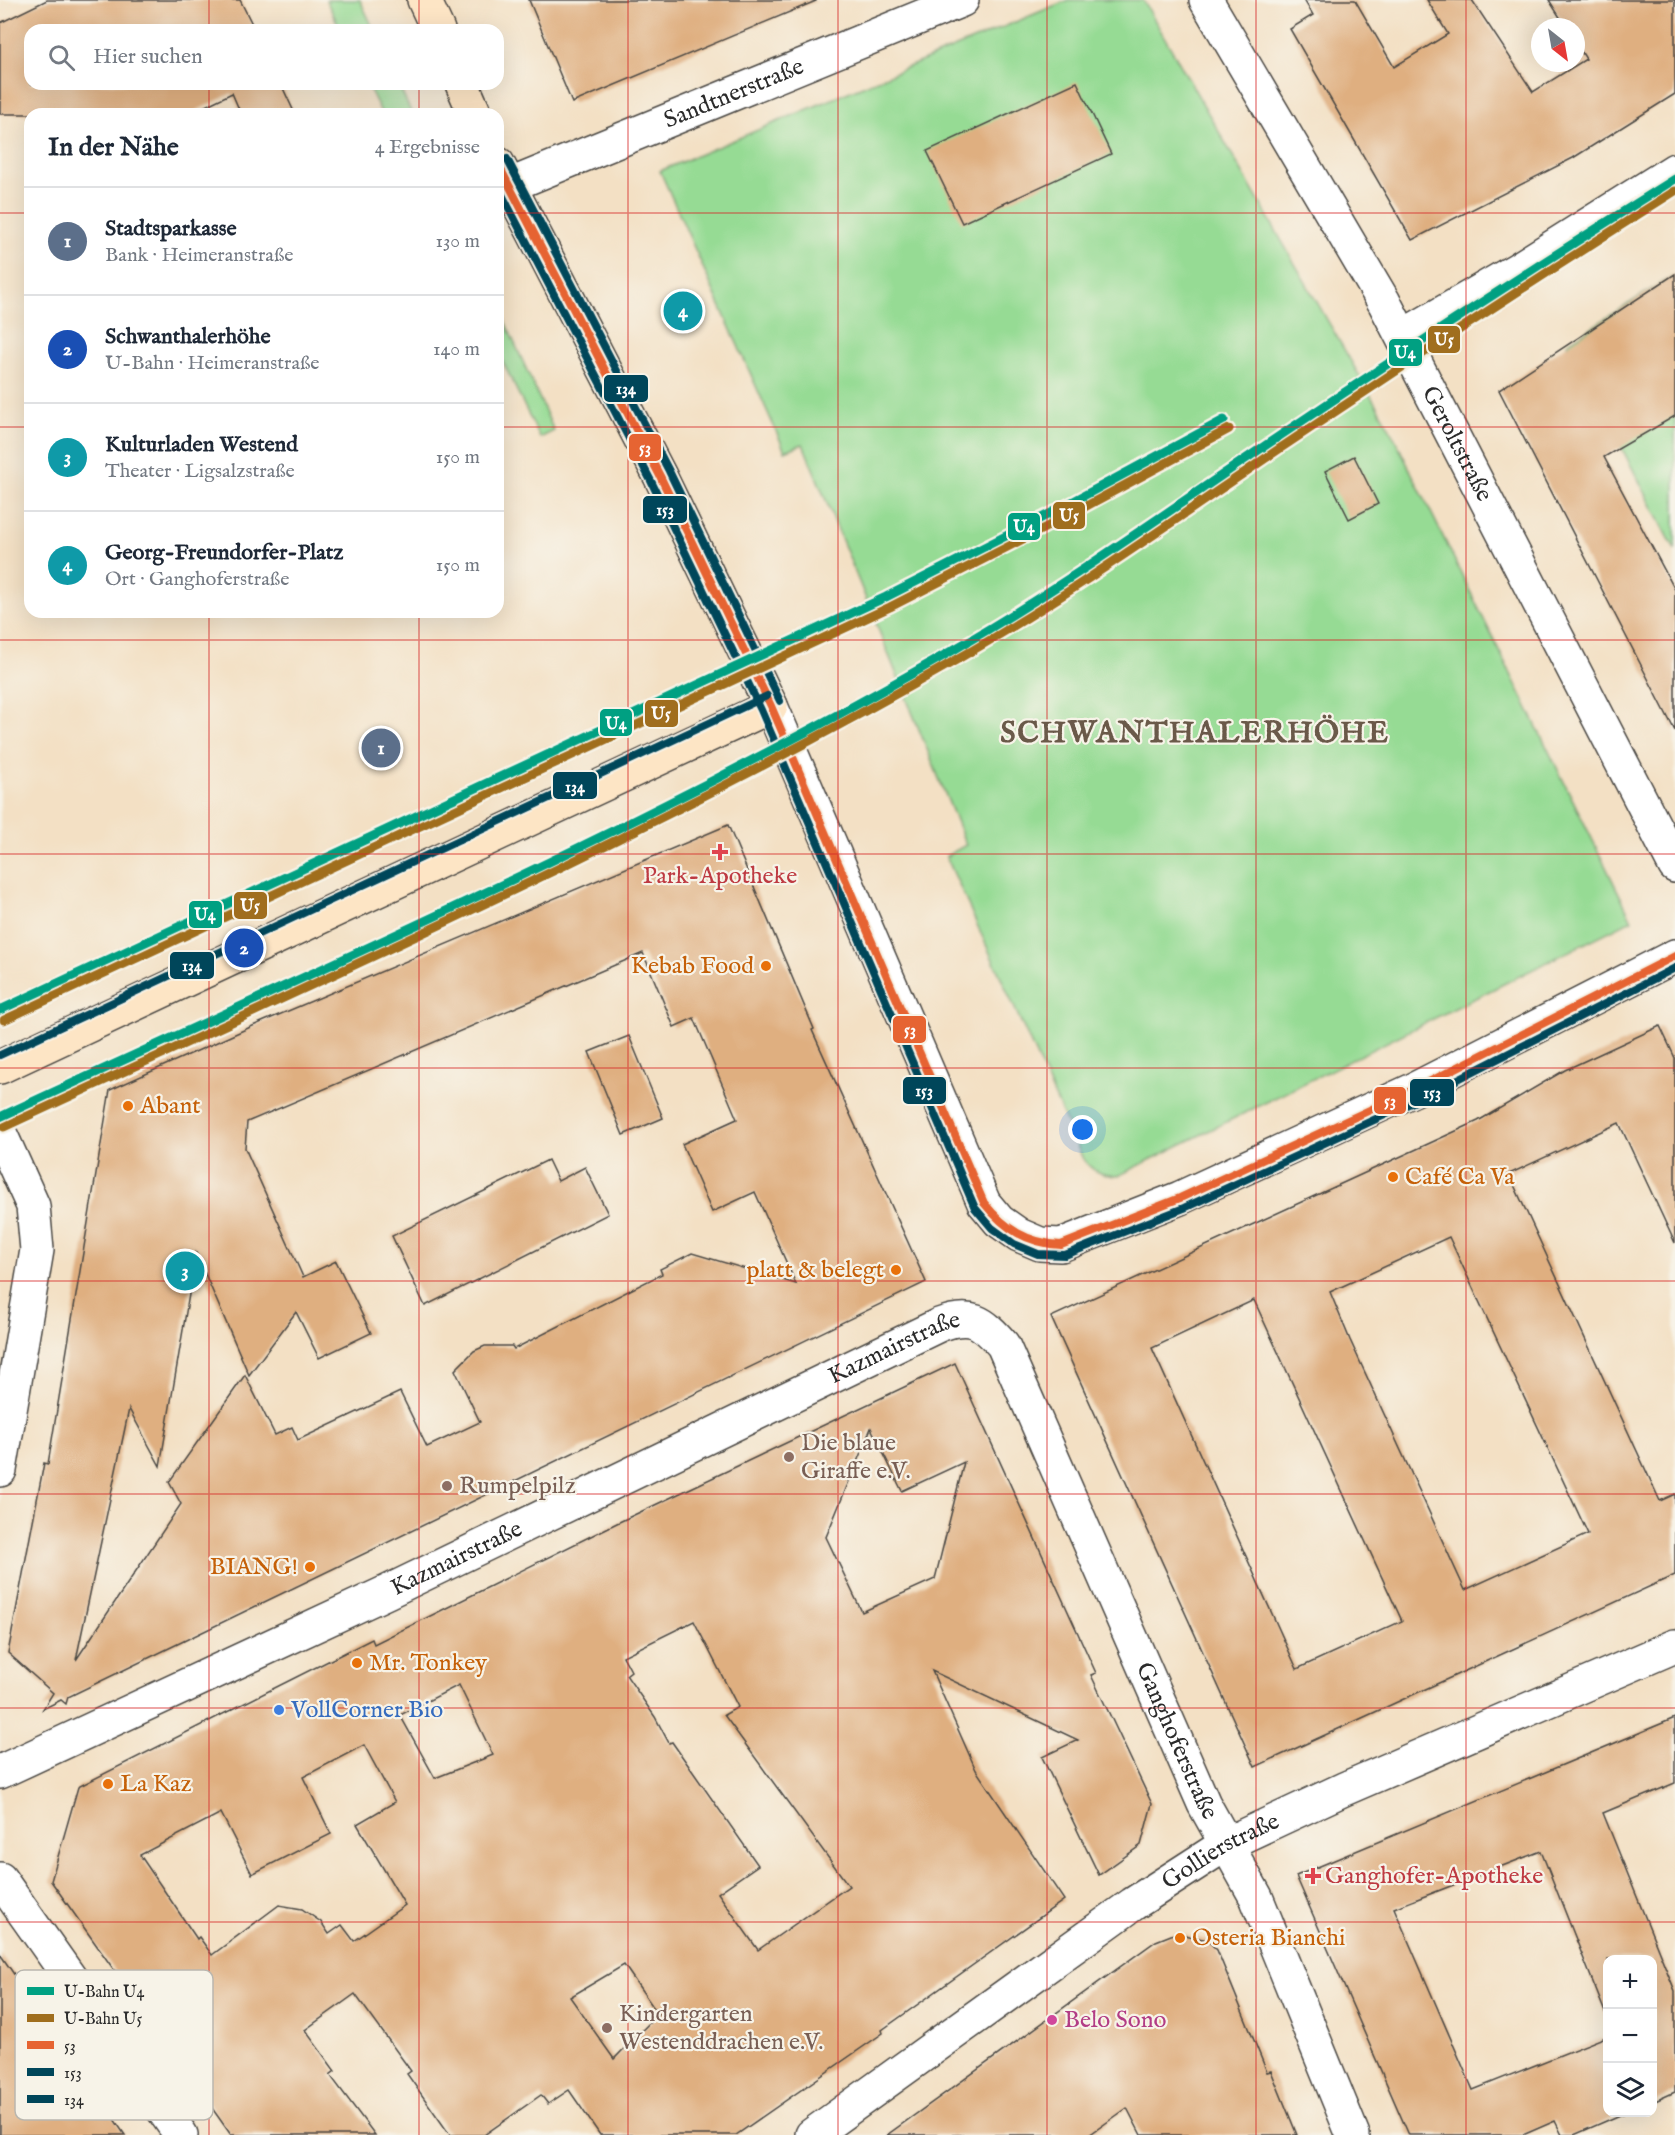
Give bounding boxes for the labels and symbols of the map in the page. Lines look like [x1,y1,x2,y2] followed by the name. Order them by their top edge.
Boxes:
[1531,18,1585,72] north arrow
[659,51,808,136] street label: Sandtnerstraße
[664,288,702,334] pin: 4
[1427,325,1461,354] line badge: U5
[1433,331,1454,351] text: U5
[1388,338,1423,367] line badge: U4
[1393,344,1417,364] text: U4
[603,374,649,403] line badge: 134
[616,380,637,400] text: 134
[1414,381,1500,507] street label: Geroltstraße
[628,433,662,462] line badge: 53
[639,439,651,459] text: 53
[642,495,688,524] line badge: 153
[656,501,674,521] text: 153
[1052,501,1086,530] line badge: U5
[1058,507,1079,527] text: U5
[1007,512,1041,541] line badge: U4
[1012,518,1036,538] text: U4
[644,699,679,728] line badge: U5
[650,705,671,725] text: U5
[599,708,633,737] line badge: U4
[1000,714,1390,753] district label: SCHWANTHALERHÖHE
[604,715,628,735] text: U4
[362,726,400,771] pin: 1
[552,771,598,800] line badge: 134
[565,778,586,798] text: 134
[713,845,727,859] marker: Park-Apotheke
[643,861,797,892] place label: Park-Apotheke
[233,891,268,920] line badge: U5
[239,897,260,917] text: U5
[188,900,223,929] line badge: U4
[193,906,217,926] text: U4
[224,926,264,970] pin: 2
[169,951,215,980] line badge: 134
[631,951,754,982] place label: Kebab Food
[182,957,203,977] text: 134
[759,959,773,973] marker: Kebab Food
[892,1015,927,1044] line badge: 53
[904,1021,916,1041] text: 53
[902,1076,947,1105] line badge: 153
[1409,1078,1455,1107] line badge: 153
[915,1082,933,1102] text: 153
[1423,1084,1441,1104] text: 153
[1373,1086,1407,1115] line badge: 53
[139,1091,200,1122] place label: Abant
[1384,1092,1396,1112] text: 53
[121,1099,135,1113] marker: Abant
[1068,1115,1097,1144] your location
[1405,1162,1515,1193] place label: Café Ca Va
[1386,1170,1400,1184] marker: Café Ca Va
[166,1248,204,1294] pin: 3
[747,1255,884,1286] place label: platt & belegt
[889,1263,903,1277] marker: platt & belegt
[823,1304,963,1392] street label: Kazmairstraße
[801,1428,911,1487] place label: Die blaue Giraffe e.V.
[782,1450,796,1464] marker: Die blaue Giraffe e.V.
[459,1471,576,1502] place label: Rumpelpilz
[440,1479,454,1493] marker: Rumpelpilz
[386,1513,527,1603] street label: Kazmairstraße
[210,1552,298,1583] place label: BIANG!
[303,1560,317,1574] marker: BIANG!
[369,1648,487,1679] place label: Mr. Tonkey
[350,1656,364,1670] marker: Mr. Tonkey
[1128,1657,1225,1825] street label: Ganghoferstraße
[290,1695,443,1726] place label: VollCorner Bio
[272,1703,286,1717] marker: VollCorner Bio
[120,1769,192,1800] place label: La Kaz
[101,1777,115,1791] marker: La Kaz
[1156,1806,1284,1897] street label: Gollierstraße
[1325,1861,1543,1892] place label: Ganghofer-Apotheke
[1306,1869,1320,1883] marker: Ganghofer-Apotheke
[1192,1923,1345,1954] place label: Osteria Bianchi
[1173,1931,1187,1945] marker: Osteria Bianchi
[15,1970,213,2120] legend
[64,1983,145,2003] text: U-Bahn U4
[619,1999,823,2058] place label: Kindergarten Westenddrachen e.V.
[1064,2005,1166,2036] place label: Belo Sono
[64,2010,143,2030] text: U-Bahn U5
[1045,2013,1059,2027] marker: Belo Sono
[600,2021,614,2035] marker: Kindergarten Westenddrachen e.V.
[64,2037,76,2057] text: 53
[64,2064,82,2084] text: 153
[64,2091,84,2111] text: 134

